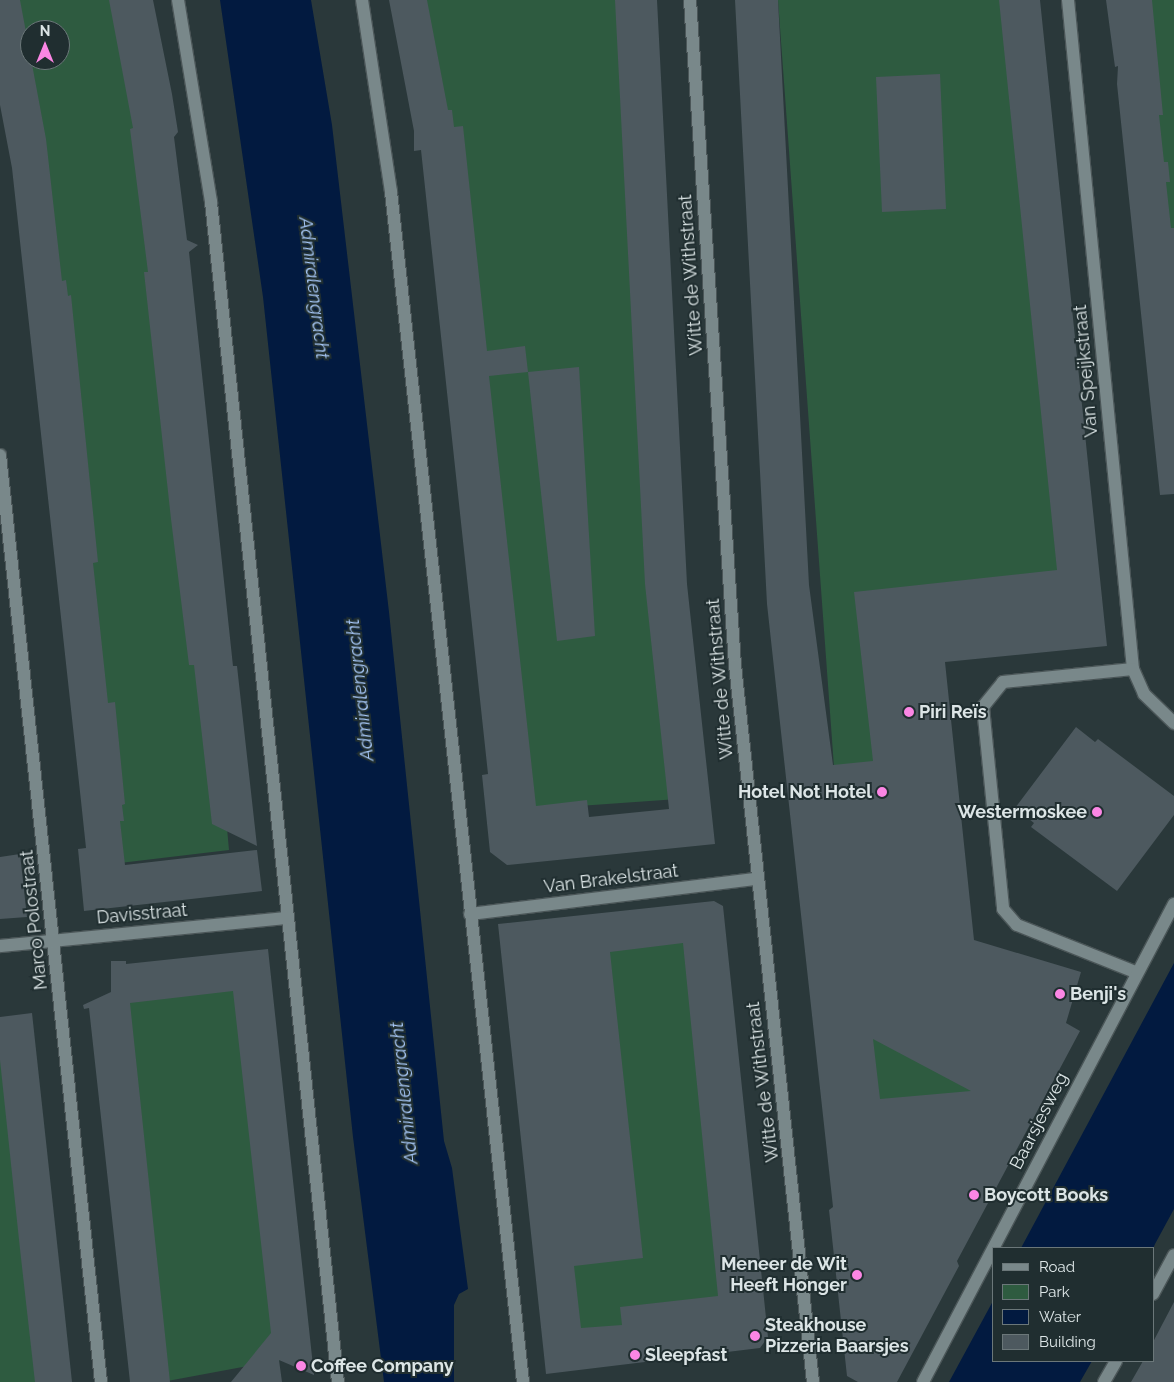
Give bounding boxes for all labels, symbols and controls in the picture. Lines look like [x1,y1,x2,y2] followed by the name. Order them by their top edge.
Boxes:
[20,20,70,70] north arrow
[40,23,50,39] text: N
[675,193,707,357] street label: Witte de Withstraat
[294,216,334,360] water label: Admiralengracht
[1069,304,1103,438] street label: Van Speijkstraat
[702,597,738,761] street label: Witte de Withstraat
[341,618,379,762] water label: Admiralengracht
[919,701,987,723] place label: Piri Reïs
[903,706,915,718] marker: Piri Reïs
[738,781,872,803] place label: Hotel Not Hotel
[876,786,888,798] marker: Hotel Not Hotel
[957,801,1087,823] place label: Westermoskee
[1091,806,1103,818] marker: Westermoskee
[16,849,52,991] street label: Marco Polostraat
[543,860,679,898] street label: Van Brakelstraat
[96,899,188,929] street label: Davisstraat
[1070,983,1126,1005] place label: Benji's
[1054,988,1066,1000] marker: Benji's
[742,1000,784,1164] street label: Witte de Withstraat
[385,1021,423,1165] water label: Admiralengracht
[1005,1069,1073,1173] street label: Baarsjesweg
[984,1184,1108,1206] place label: Boycott Books
[968,1189,980,1201] marker: Boycott Books
[992,1247,1154,1362] legend
[720,1254,847,1296] place label: Meneer de Wit Heeft Honger
[1039,1258,1075,1276] text: Road
[851,1269,863,1281] marker: Meneer de Wit Heeft Honger
[1039,1283,1070,1301] text: Park
[1039,1308,1081,1326] text: Water
[765,1315,909,1358] place label: Steakhouse Pizzeria Baarsjes
[749,1330,761,1342] marker: Steakhouse Pizzeria Baarsjes
[1039,1333,1096,1351] text: Building
[645,1344,727,1366] place label: Sleepfast
[629,1349,641,1361] marker: Sleepfast
[311,1355,454,1377] place label: Coffee Company
[295,1360,307,1372] marker: Coffee Company

